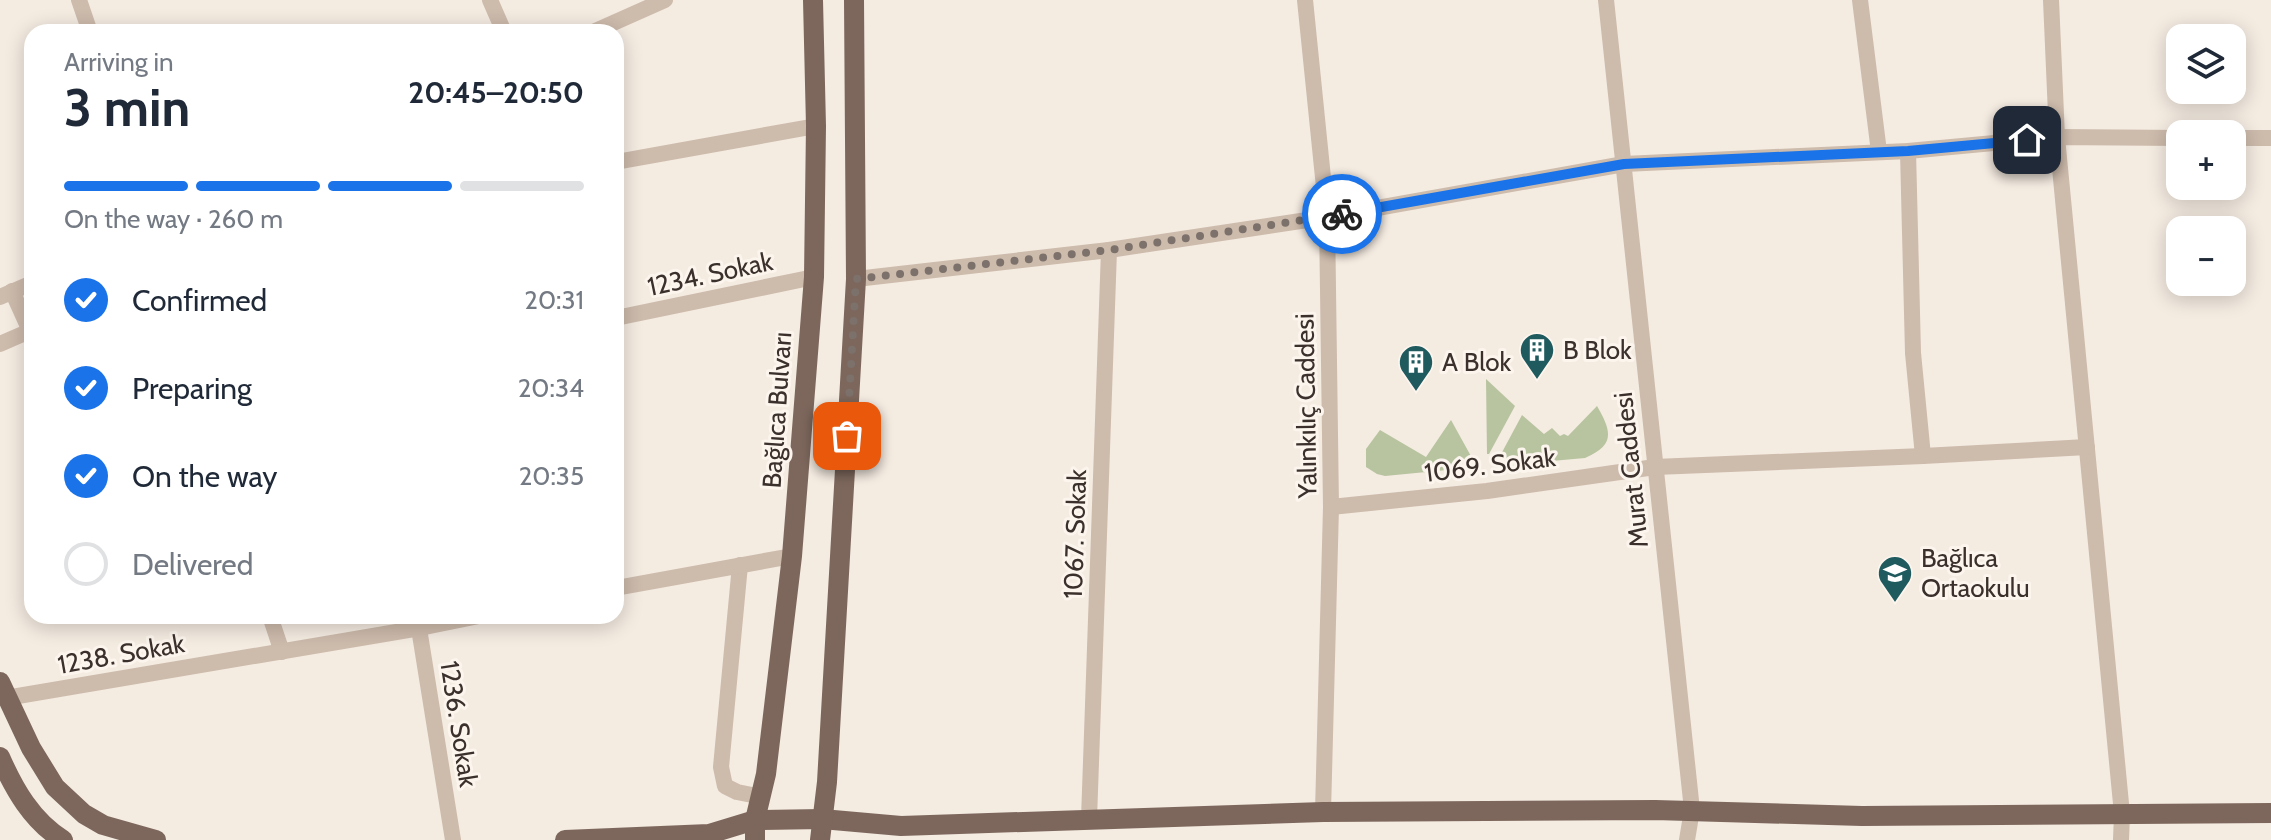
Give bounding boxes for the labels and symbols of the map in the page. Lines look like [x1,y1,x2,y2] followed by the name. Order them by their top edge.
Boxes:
[1993,106,2061,174] pin
[1302,174,1382,254] courier
[644,245,776,303] street label: 1234. Sokak
[1288,313,1324,500] street label: Yalınkılıç Caddesi
[756,331,798,489] street label: Bağlıca Bulvarı
[1518,331,1556,381] building icon: B Blok
[1563,334,1632,366] place label: B Blok
[1397,343,1435,393] building icon: A Blok
[1442,346,1512,378] place label: A Blok
[1607,391,1655,549] street label: Murat Caddesi
[813,402,881,470] pin
[1423,441,1558,489] street label: 1069. Sokak
[1057,468,1093,599] street label: 1067. Sokak
[1921,542,2030,604] place label: Bağlıca Ortaokulu
[1876,554,1914,604] school or university icon: Bağlıca Ortaokulu
[55,627,187,681] street label: 1238. Sokak
[433,659,485,790] street label: 1236. Sokak

